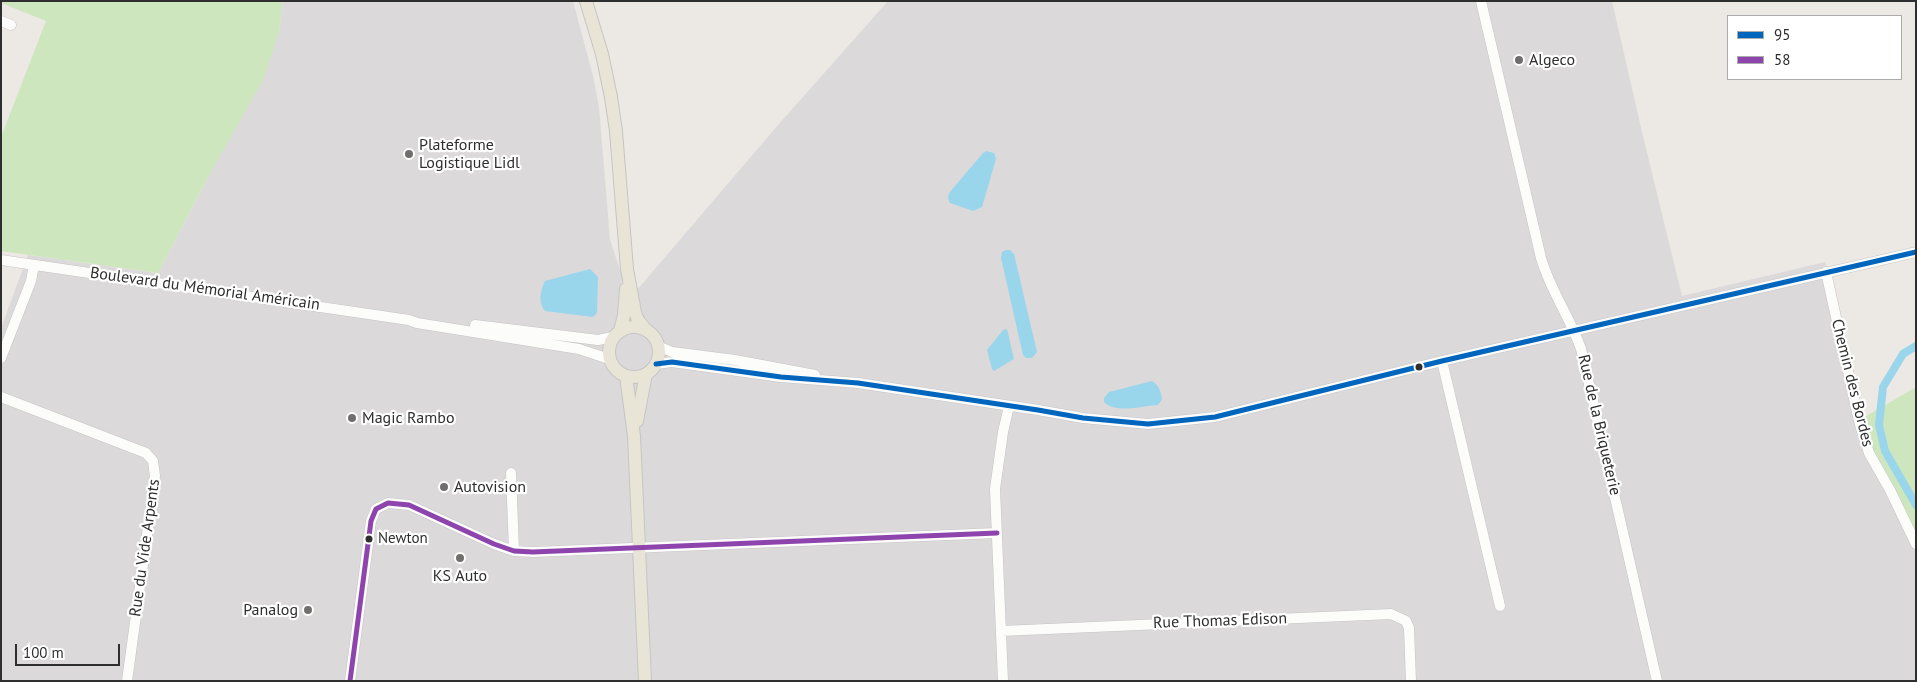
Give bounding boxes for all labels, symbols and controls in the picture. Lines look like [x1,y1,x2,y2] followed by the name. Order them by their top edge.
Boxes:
[1727,15,1902,80] legend
[1774,25,1790,44] text: 95
[1529,50,1575,70] place label: Algeco
[1774,50,1790,69] text: 58
[1513,54,1525,66] marker: Algeco
[419,135,520,173] place label: Plateforme Logistique Lidl
[403,148,415,160] marker: Plateforme Logistique Lidl
[89,263,321,315] street label: Boulevard du Mémorial Américain
[1827,317,1877,449] street label: Chemin des Bordes
[1573,353,1625,497] street label: Rue de la Briqueterie
[1414,362,1424,372] unlabelled marker
[362,408,454,428] place label: Magic Rambo
[346,412,358,424] marker: Magic Rambo
[454,477,526,497] place label: Autovision
[126,478,164,618] street label: Rue du Vide Arpents
[438,481,450,493] marker: Autovision
[378,530,428,548] place label: Newton
[364,534,374,544] marker: Newton
[454,552,466,564] marker: KS Auto
[433,566,487,586] place label: KS Auto
[243,600,298,620] place label: Panalog
[302,604,314,616] marker: Panalog
[1153,609,1287,633] street label: Rue Thomas Edison
[18,634,122,666] scale bar
[23,643,64,662] text: 100 m

